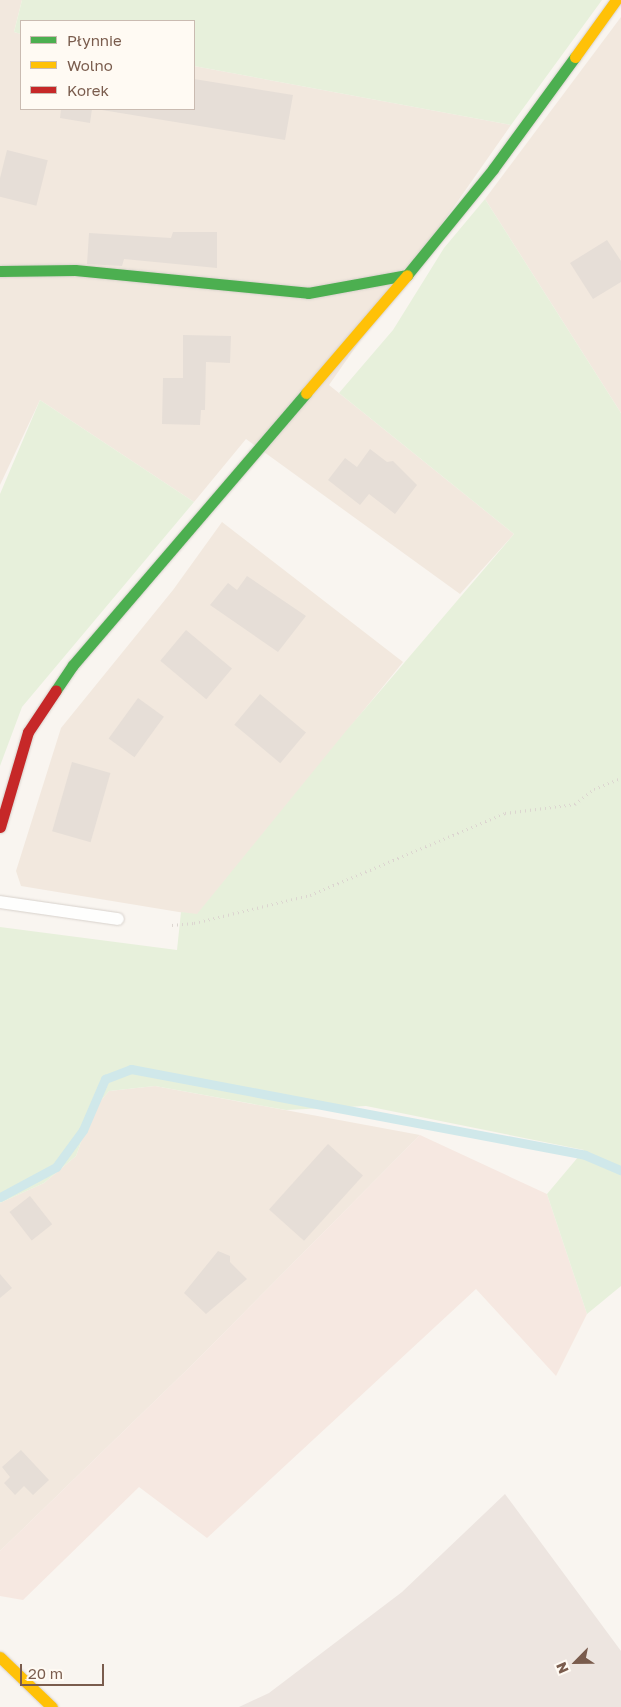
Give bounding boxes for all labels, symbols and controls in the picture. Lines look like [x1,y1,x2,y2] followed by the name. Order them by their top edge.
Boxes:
[20,20,195,110] legend
[67,31,122,49] text: Płynnie
[67,56,113,74] text: Wolno
[67,81,109,99] text: Korek
[551,1637,601,1687] north arrow
[22,1654,106,1686] scale bar
[552,1660,572,1676] text: N
[28,1664,63,1682] text: 20 m

